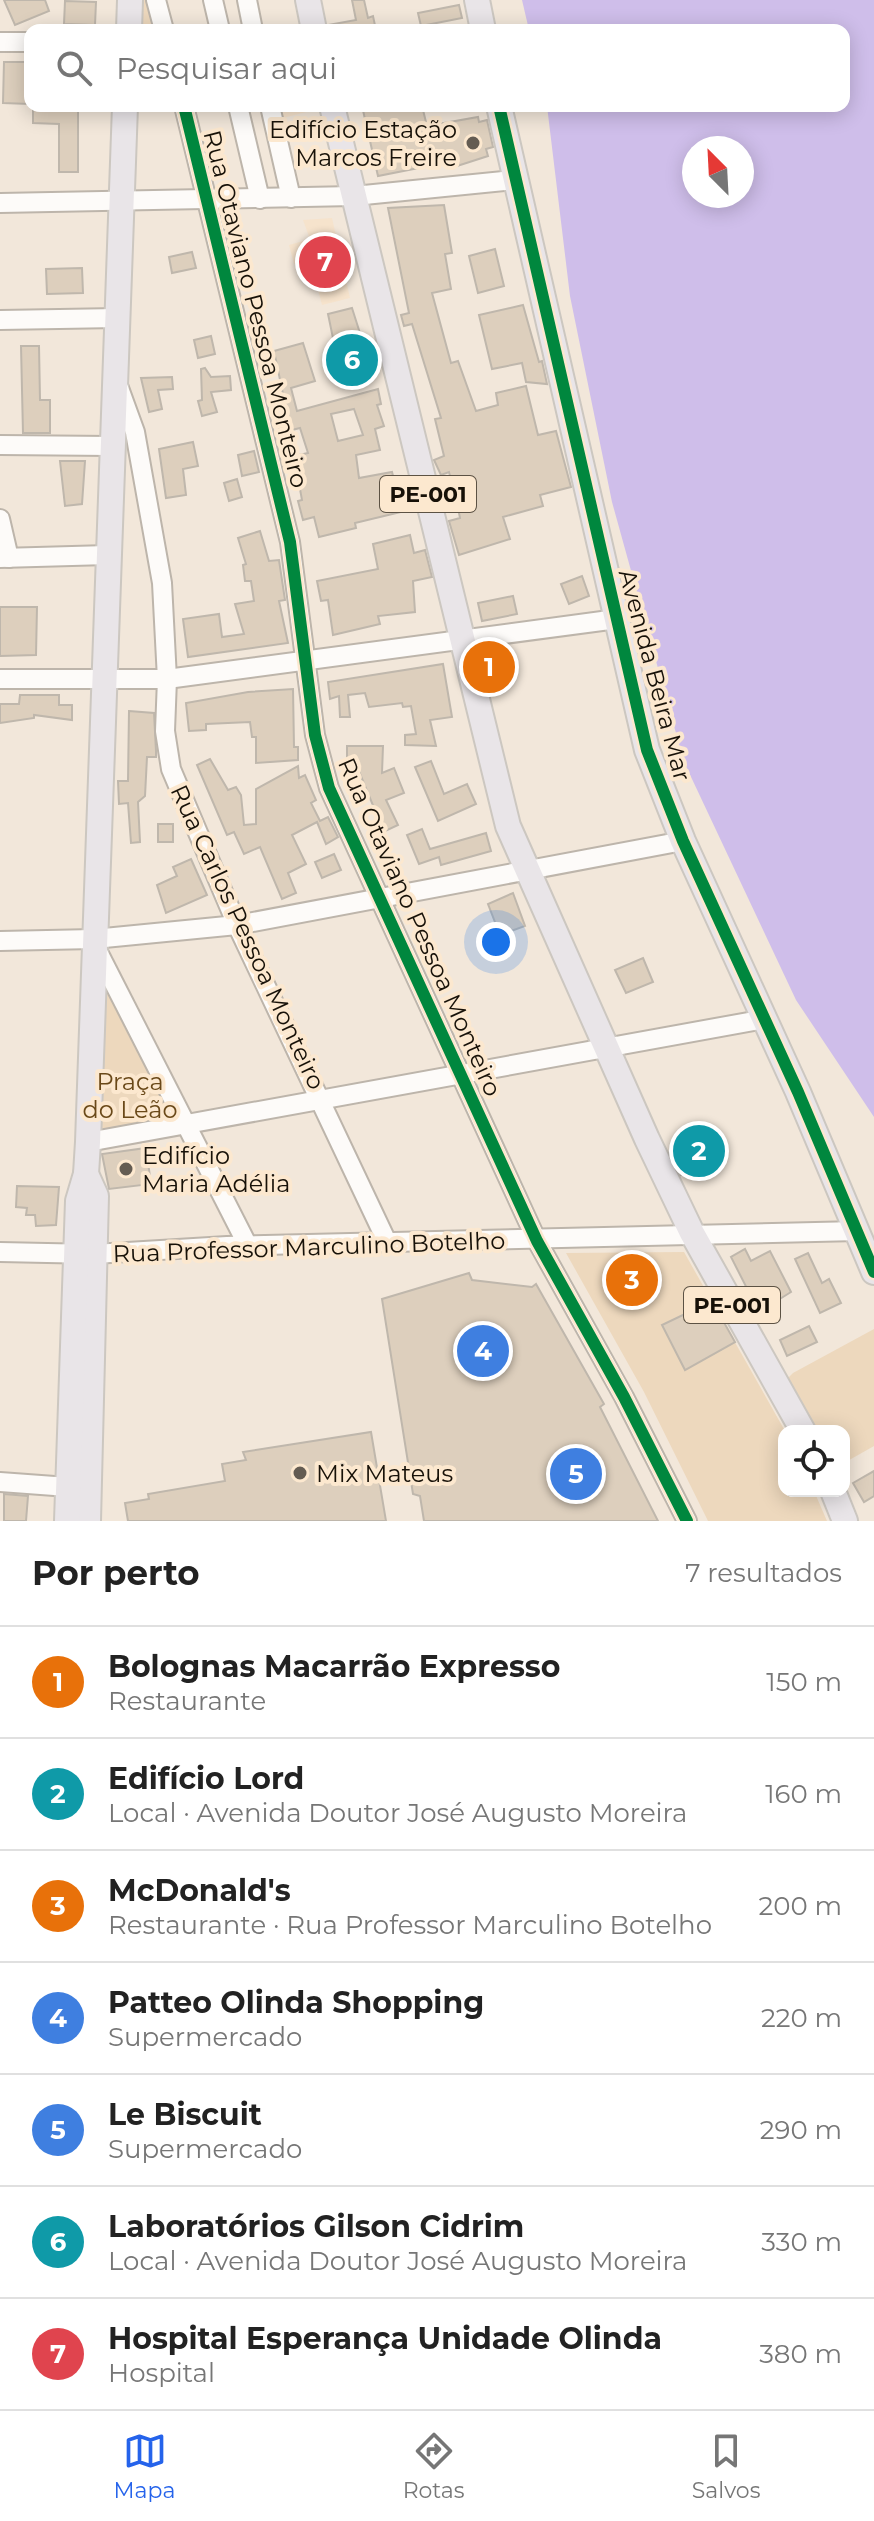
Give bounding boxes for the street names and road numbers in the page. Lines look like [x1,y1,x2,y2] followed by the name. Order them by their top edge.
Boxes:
[197,127,315,491] street label: Rua Otaviano Pessoa Monteiro
[380,476,476,512] road number: PE-001
[613,566,697,784] street label: Avenida Beira Mar
[332,753,508,1101] street label: Rua Otaviano Pessoa Monteiro
[165,780,331,1094] street label: Rua Carlos Pessoa Monteiro
[112,1226,506,1268] street label: Rua Professor Marculino Botelho
[684,1287,780,1323] road number: PE-001

